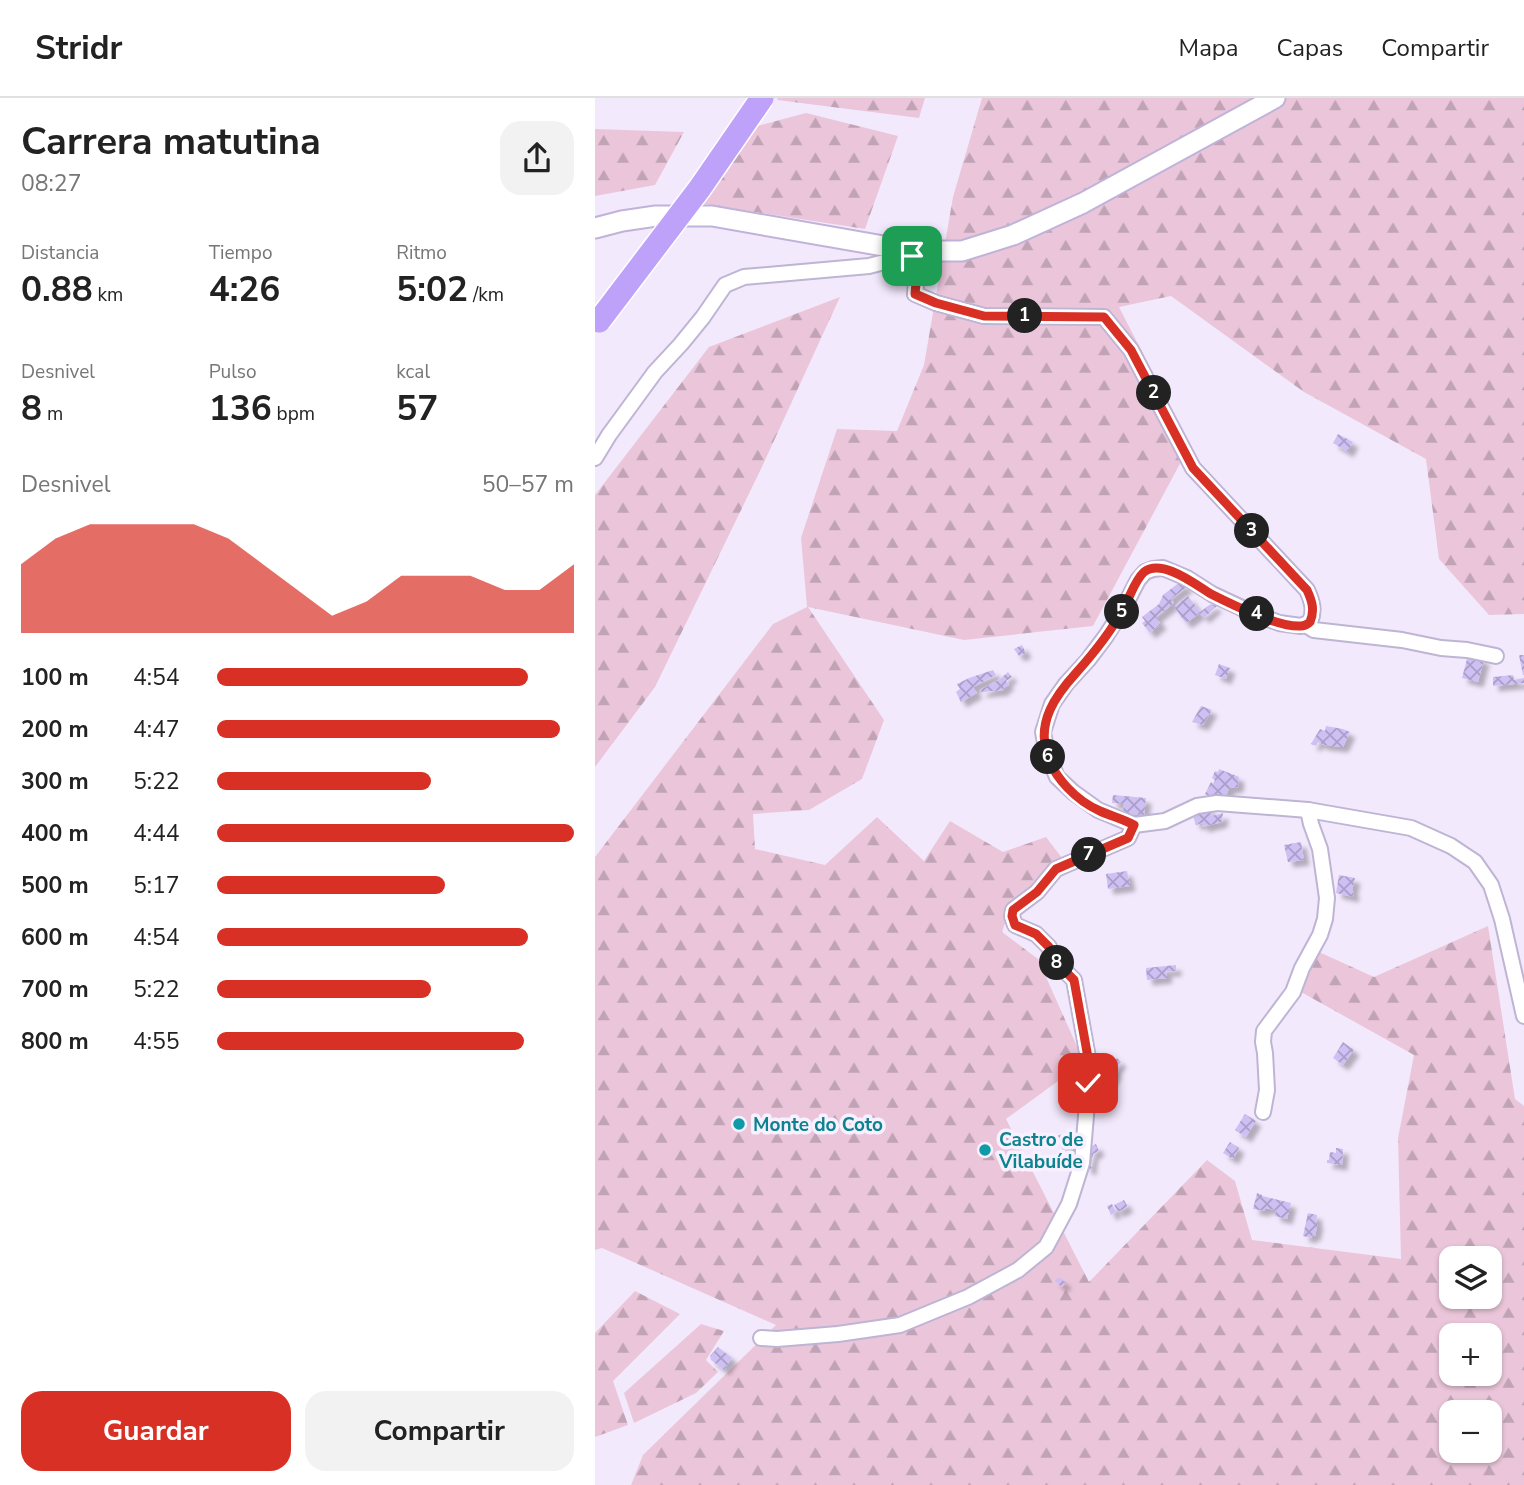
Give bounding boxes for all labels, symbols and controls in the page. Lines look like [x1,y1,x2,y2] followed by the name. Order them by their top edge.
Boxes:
[35,26,122,71] text: Stridr
[1179,32,1239,64] text: Mapa
[1277,32,1343,64] text: Capas
[1381,32,1489,64] text: Compartir
[21,116,321,167] text: Carrera matutina
[500,121,574,195] button: share
[21,168,81,199] text: 08:27
[882,226,942,286] pin
[893,237,931,275] icon: arrive
[21,240,99,266] text: Distancia
[209,240,273,266] text: Tiempo
[396,240,447,266] text: Ritmo
[21,266,93,313] text: 0.88
[209,266,280,313] text: 4:26
[396,266,468,313] text: 5:02
[93,282,123,308] text: km
[468,282,504,308] text: /km
[1007,298,1043,333] pin: 1
[1019,302,1030,328] text: 1
[21,359,95,385] text: Desnivel
[209,359,256,385] text: Pulso
[396,359,430,385] text: kcal
[1137,376,1171,410] pin: 2
[1148,379,1159,405] text: 2
[21,385,42,432] text: 8
[209,385,272,432] text: 136
[396,385,438,432] text: 57
[42,401,63,427] text: m
[272,401,315,427] text: bpm
[21,469,111,500] text: Desnivel
[482,469,574,500] text: 50–57 m
[1235,514,1269,548] pin: 3
[1246,517,1257,543] text: 3
[1105,594,1139,630] pin: 5
[1239,596,1275,632] pin: 4
[1116,598,1127,624] text: 5
[1251,600,1262,626] text: 4
[21,662,89,693] text: 100 m
[133,662,180,693] text: 4:54
[21,714,89,745] text: 200 m
[133,714,180,745] text: 4:47
[1030,740,1065,774] pin: 6
[1042,743,1053,769] text: 6
[21,766,89,797] text: 300 m
[133,766,180,797] text: 5:22
[21,818,89,849] text: 400 m
[133,818,180,849] text: 4:44
[1071,838,1107,872] pin: 7
[1083,841,1094,867] text: 7
[21,870,89,901] text: 500 m
[133,870,180,901] text: 5:17
[21,922,89,953] text: 600 m
[133,922,180,953] text: 4:54
[1039,946,1075,980] pin: 8
[1051,949,1062,975] text: 8
[21,974,89,1005] text: 700 m
[133,974,180,1005] text: 5:22
[21,1026,89,1057] text: 800 m
[133,1026,180,1057] text: 4:55
[1058,1053,1118,1113] pin
[1069,1064,1107,1102] icon: check
[753,1112,883,1138] place label: Monte do Coto
[731,1116,747,1132] marker: Monte do Coto
[998,1127,1084,1175] place label: Castro de Vilabuíde
[977,1142,993,1158] marker: Castro de Vilabuíde
[1439,1246,1502,1463] map controls
[1439,1246,1502,1309] button: layers
[1439,1323,1502,1386] button: +
[21,1391,291,1471] button: Guardar
[305,1391,574,1471] button: Compartir
[1439,1400,1502,1463] button: −

